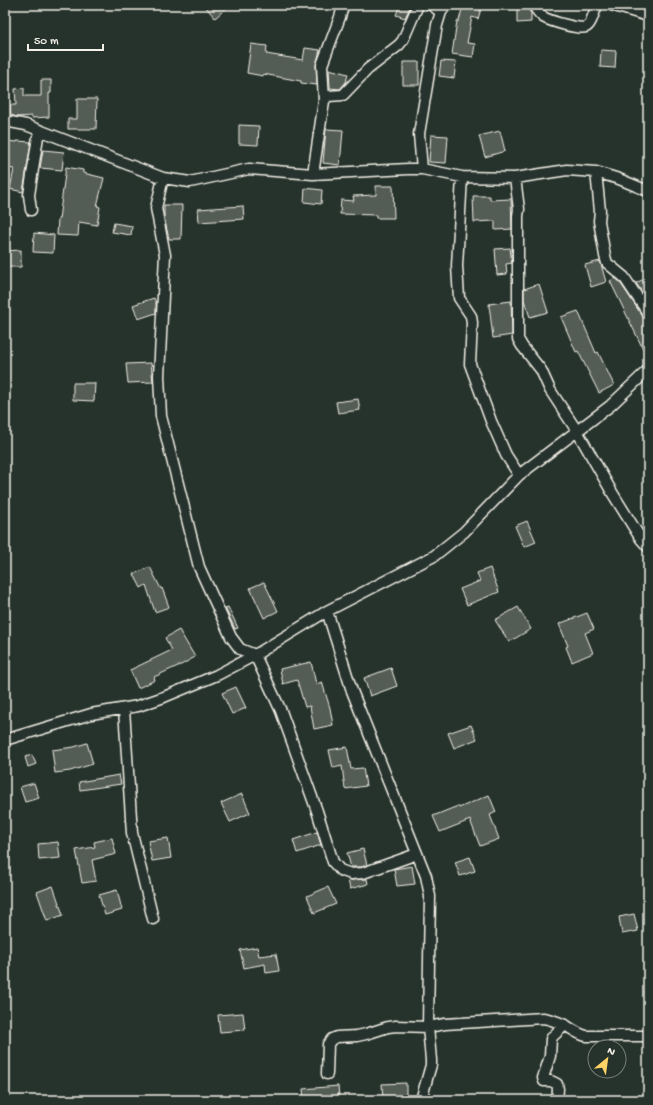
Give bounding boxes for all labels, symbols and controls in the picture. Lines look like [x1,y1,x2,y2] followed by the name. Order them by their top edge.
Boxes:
[28,26,103,52] scale bar
[34,35,59,49] text: 50 m
[587,1039,627,1079] north arrow
[605,1045,617,1059] text: N

